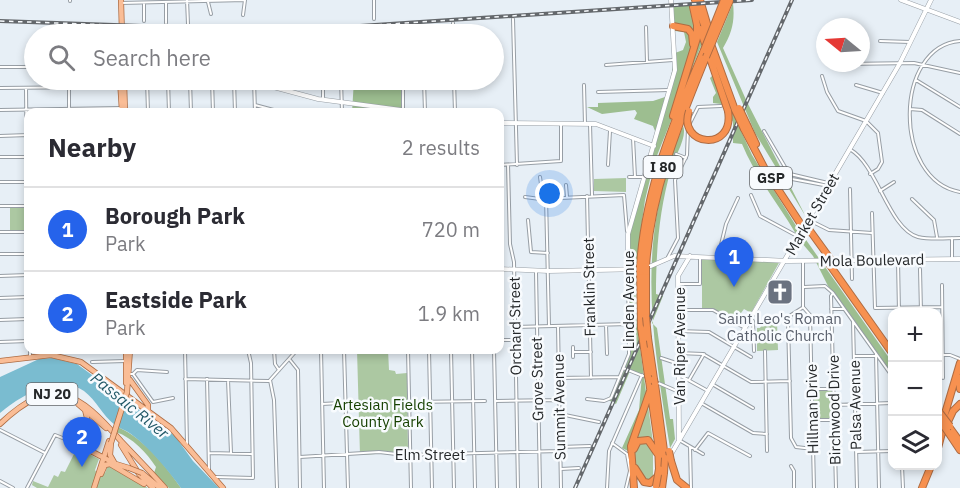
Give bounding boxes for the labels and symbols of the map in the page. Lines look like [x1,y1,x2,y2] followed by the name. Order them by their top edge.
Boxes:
[816,18,870,72] north arrow
[644,156,682,178] road number: I 80
[750,167,792,189] road number: GSP
[781,170,843,258] street label: Market Street
[535,179,564,208] your location
[579,237,599,337] street label: Franklin Street
[714,238,754,287] pin: 1
[820,250,924,270] street label: Mola Boulevard
[619,251,638,349] street label: Linden Avenue
[505,276,525,376] street label: Orchard Street
[765,277,795,307] church icon: Saint Leo's Roman Catholic Church
[670,287,689,405] street label: Van Riper Avenue
[718,309,842,345] place label: Saint Leo's Roman Catholic Church
[527,337,547,421] street label: Grove Street
[549,354,569,460] street label: Summit Avenue
[824,355,844,465] street label: Birchwood Drive
[845,360,865,450] street label: Palsa Avenue
[802,364,822,454] street label: Hillman Drive
[87,368,174,443] water label: Passaic River
[26,383,78,405] road number: NJ 20
[333,395,433,431] park label: Artesian Fields County Park
[62,418,101,467] pin: 2
[395,445,465,464] street label: Elm Street

